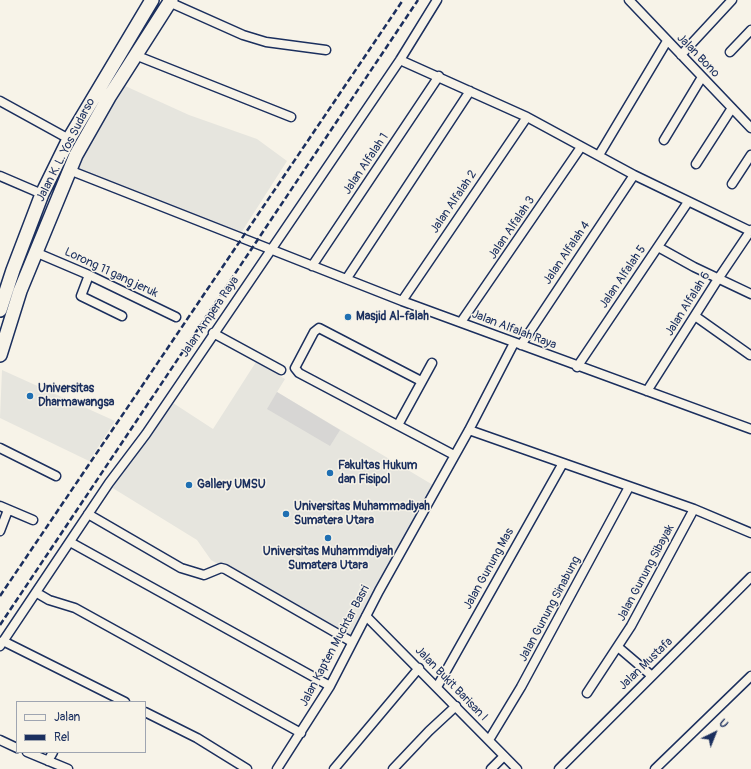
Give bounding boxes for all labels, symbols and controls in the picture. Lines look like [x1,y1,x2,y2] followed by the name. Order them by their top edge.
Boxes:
[674,31,722,81] street label: Jalan Bono
[34,96,98,204] street label: Jalan K. L. Yos Sudarso
[340,131,392,197] street label: Jalan Alfalah 1
[428,168,480,236] street label: Jalan Alfalah 2
[486,194,538,262] street label: Jalan Alfalah 3
[541,219,593,287] street label: Jalan Alfalah 4
[597,243,649,311] street label: Jalan Alfalah 5
[62,245,160,301] street label: Lorong 11 gang jeruk
[663,269,713,339] street label: Jalan Alfalah 6
[178,274,242,360] street label: Jalan Ampera Raya
[470,307,558,353] street label: Jalan Alfalah Raya
[356,310,429,324] place label: Masjid Al-falah
[343,312,353,322] marker: Masjid Al-falah
[38,382,114,410] place label: Universitas Dharmawangsa
[25,391,35,401] marker: Universitas Dharmawangsa
[338,459,417,487] place label: Fakultas Hukum dan Fisipol
[325,468,335,478] marker: Fakultas Hukum dan Fisipol
[197,478,266,492] place label: Gallery UMSU
[184,480,194,490] marker: Gallery UMSU
[294,500,430,528] place label: Universitas Muhammadiyah Sumatera Utara
[281,509,291,519] marker: Universitas Muhammadiyah Sumatera Utara
[614,522,678,624] street label: Jalan Gunung Sibayak
[461,526,517,612] street label: Jalan Gunung Mas
[323,533,333,543] marker: Universitas Muhammdiyah Sumatera Utara
[263,545,393,573] place label: Universitas Muhammdiyah Sumatera Utara
[516,554,584,664] street label: Jalan Gunung Sinabung
[297,583,373,709] street label: Jalan Kapten Muchtar Basri
[616,635,676,693] street label: Jalan Mustafa
[412,644,490,724] street label: Jalan Bukit Barisan I
[16,701,146,753] legend
[54,710,80,725] text: Jalan
[695,713,735,753] north arrow
[716,717,731,731] text: U
[54,730,70,745] text: Rel

